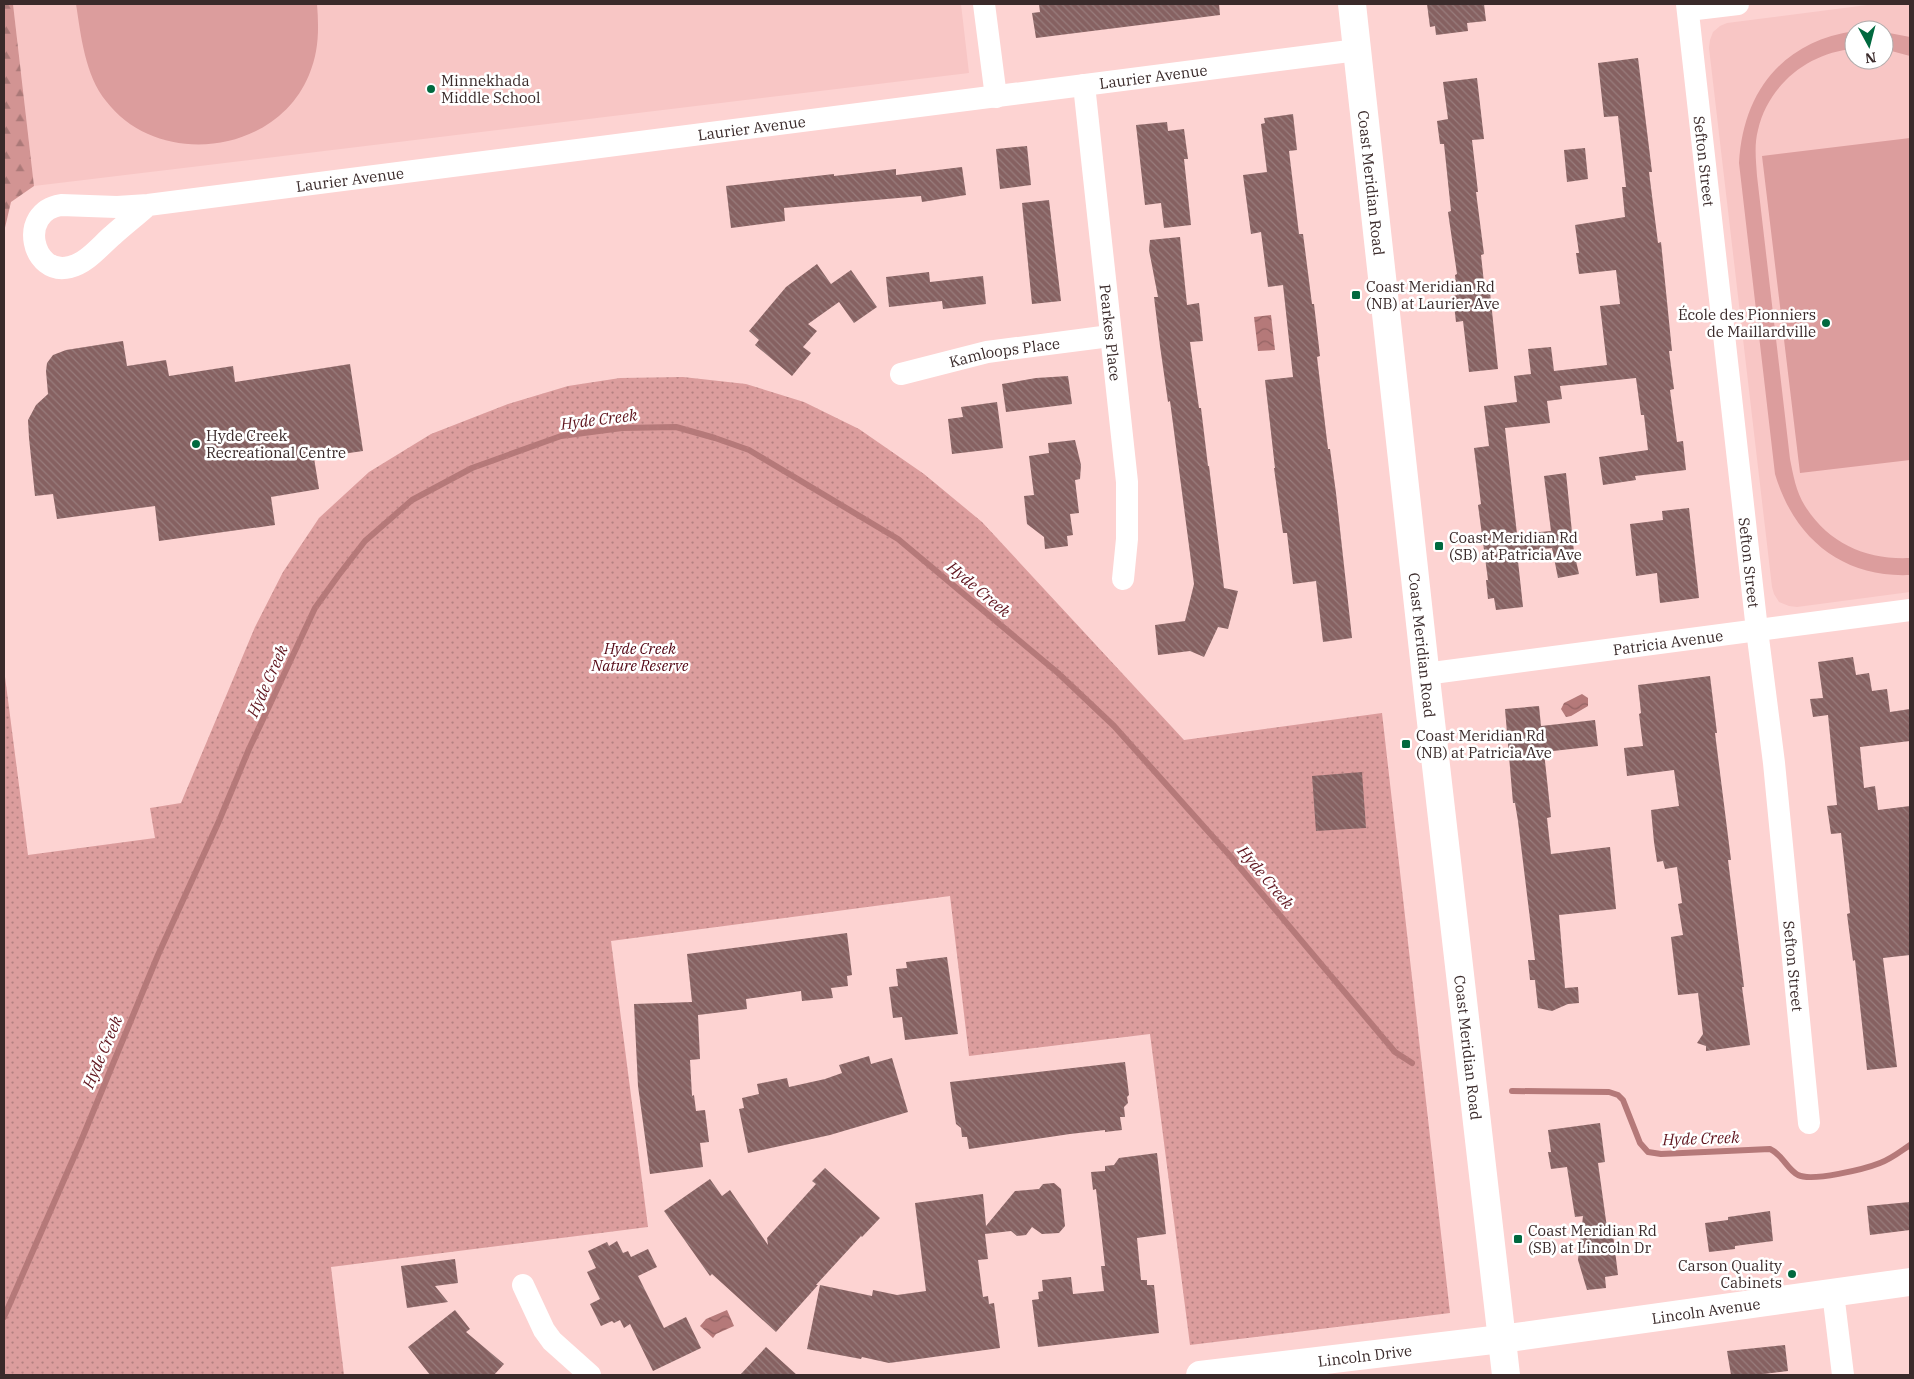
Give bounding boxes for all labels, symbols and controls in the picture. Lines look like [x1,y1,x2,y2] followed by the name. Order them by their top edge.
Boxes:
[1844,20,1894,70] north arrow
[1864,48,1877,68] text: N
[1098,60,1208,92] street label: Laurier Avenue
[441,71,541,107] place label: Minnekhada Middle School
[425,83,437,95] marker: Minnekhada Middle School
[1354,109,1389,256] street label: Coast Meridian Road
[696,111,807,144] street label: Laurier Avenue
[1690,115,1719,207] street label: Sefton Street
[295,163,405,195] street label: Laurier Avenue
[1366,277,1500,313] place label: Coast Meridian Rd (NB) at Laurier Ave
[1096,283,1125,382] street label: Pearkes Place
[1350,289,1362,301] marker: Coast Meridian Rd (NB) at Laurier Ave
[1678,305,1816,341] place label: École des Pionniers de Maillardville
[1820,317,1832,329] marker: École des Pionniers de Maillardville
[947,333,1061,371] street label: Kamloops Place
[559,404,639,434] water label: Hyde Creek
[206,426,346,462] place label: Hyde Creek Recreational Centre
[190,438,202,450] marker: Hyde Creek Recreational Centre
[1735,516,1764,609] street label: Sefton Street
[1449,528,1582,564] place label: Coast Meridian Rd (SB) at Patricia Ave
[1433,540,1445,552] marker: Coast Meridian Rd (SB) at Patricia Ave
[942,556,1015,622] water label: Hyde Creek
[1405,572,1440,719] street label: Coast Meridian Road
[1612,625,1724,659] street label: Patricia Avenue
[591,639,689,675] park label: Hyde Creek Nature Reserve
[242,641,292,721] water label: Hyde Creek
[1416,726,1552,762] place label: Coast Meridian Rd (NB) at Patricia Ave
[1400,738,1412,750] marker: Coast Meridian Rd (NB) at Patricia Ave
[1233,840,1299,913] water label: Hyde Creek
[1780,920,1808,1012] street label: Sefton Street
[1451,974,1486,1121] street label: Coast Meridian Road
[77,1012,126,1092] water label: Hyde Creek
[1661,1127,1740,1149] water label: Hyde Creek
[1528,1221,1657,1257] place label: Coast Meridian Rd (SB) at Lincoln Dr
[1512,1233,1524,1245] marker: Coast Meridian Rd (SB) at Lincoln Dr
[1678,1256,1782,1292] place label: Carson Quality Cabinets
[1786,1268,1798,1280] marker: Carson Quality Cabinets
[1650,1293,1762,1327] street label: Lincoln Avenue
[1317,1340,1413,1370] street label: Lincoln Drive

